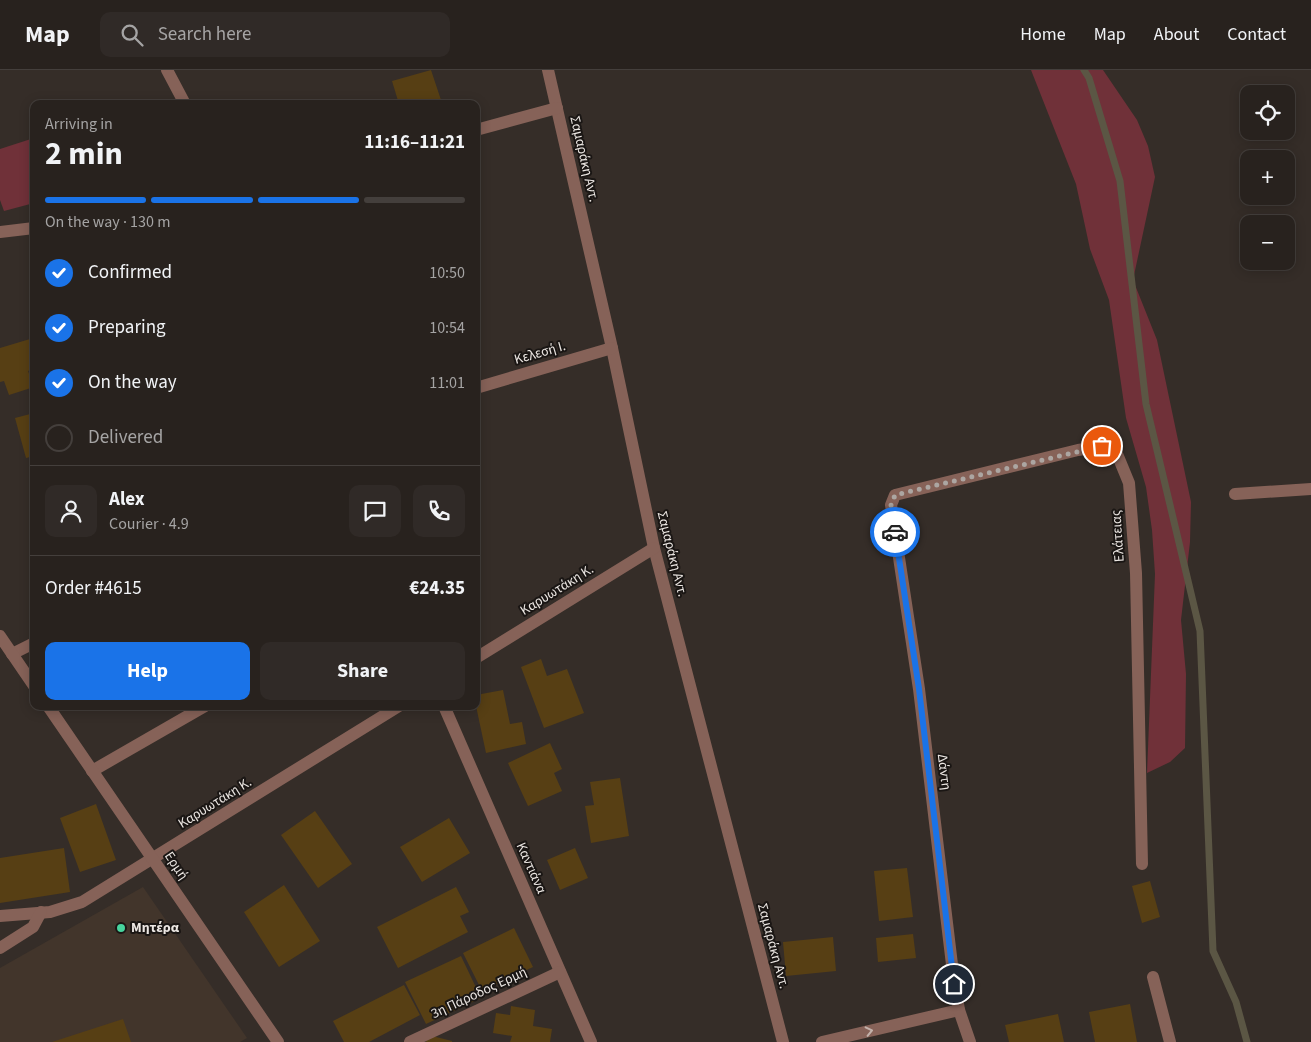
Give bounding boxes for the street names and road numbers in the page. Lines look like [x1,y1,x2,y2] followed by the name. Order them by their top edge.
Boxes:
[564,114,604,204] street label: Σαμαράκη Αντ.
[512,336,568,370] street label: Κελεσή Ι.
[652,509,692,599] street label: Σαμαράκη Αντ.
[1106,509,1130,563] street label: Ελάτειας
[516,559,598,621] street label: Καρυωτάκη Κ.
[932,753,956,791] street label: Δάντη
[174,772,256,834] street label: Καρυωτάκη Κ.
[511,839,551,897] street label: Καντιάνα
[159,848,193,884] street label: Ερμή
[752,901,794,991] street label: Σαμαράκη Αντ.
[428,962,530,1024] street label: 3η Πάροδος Ερμή

